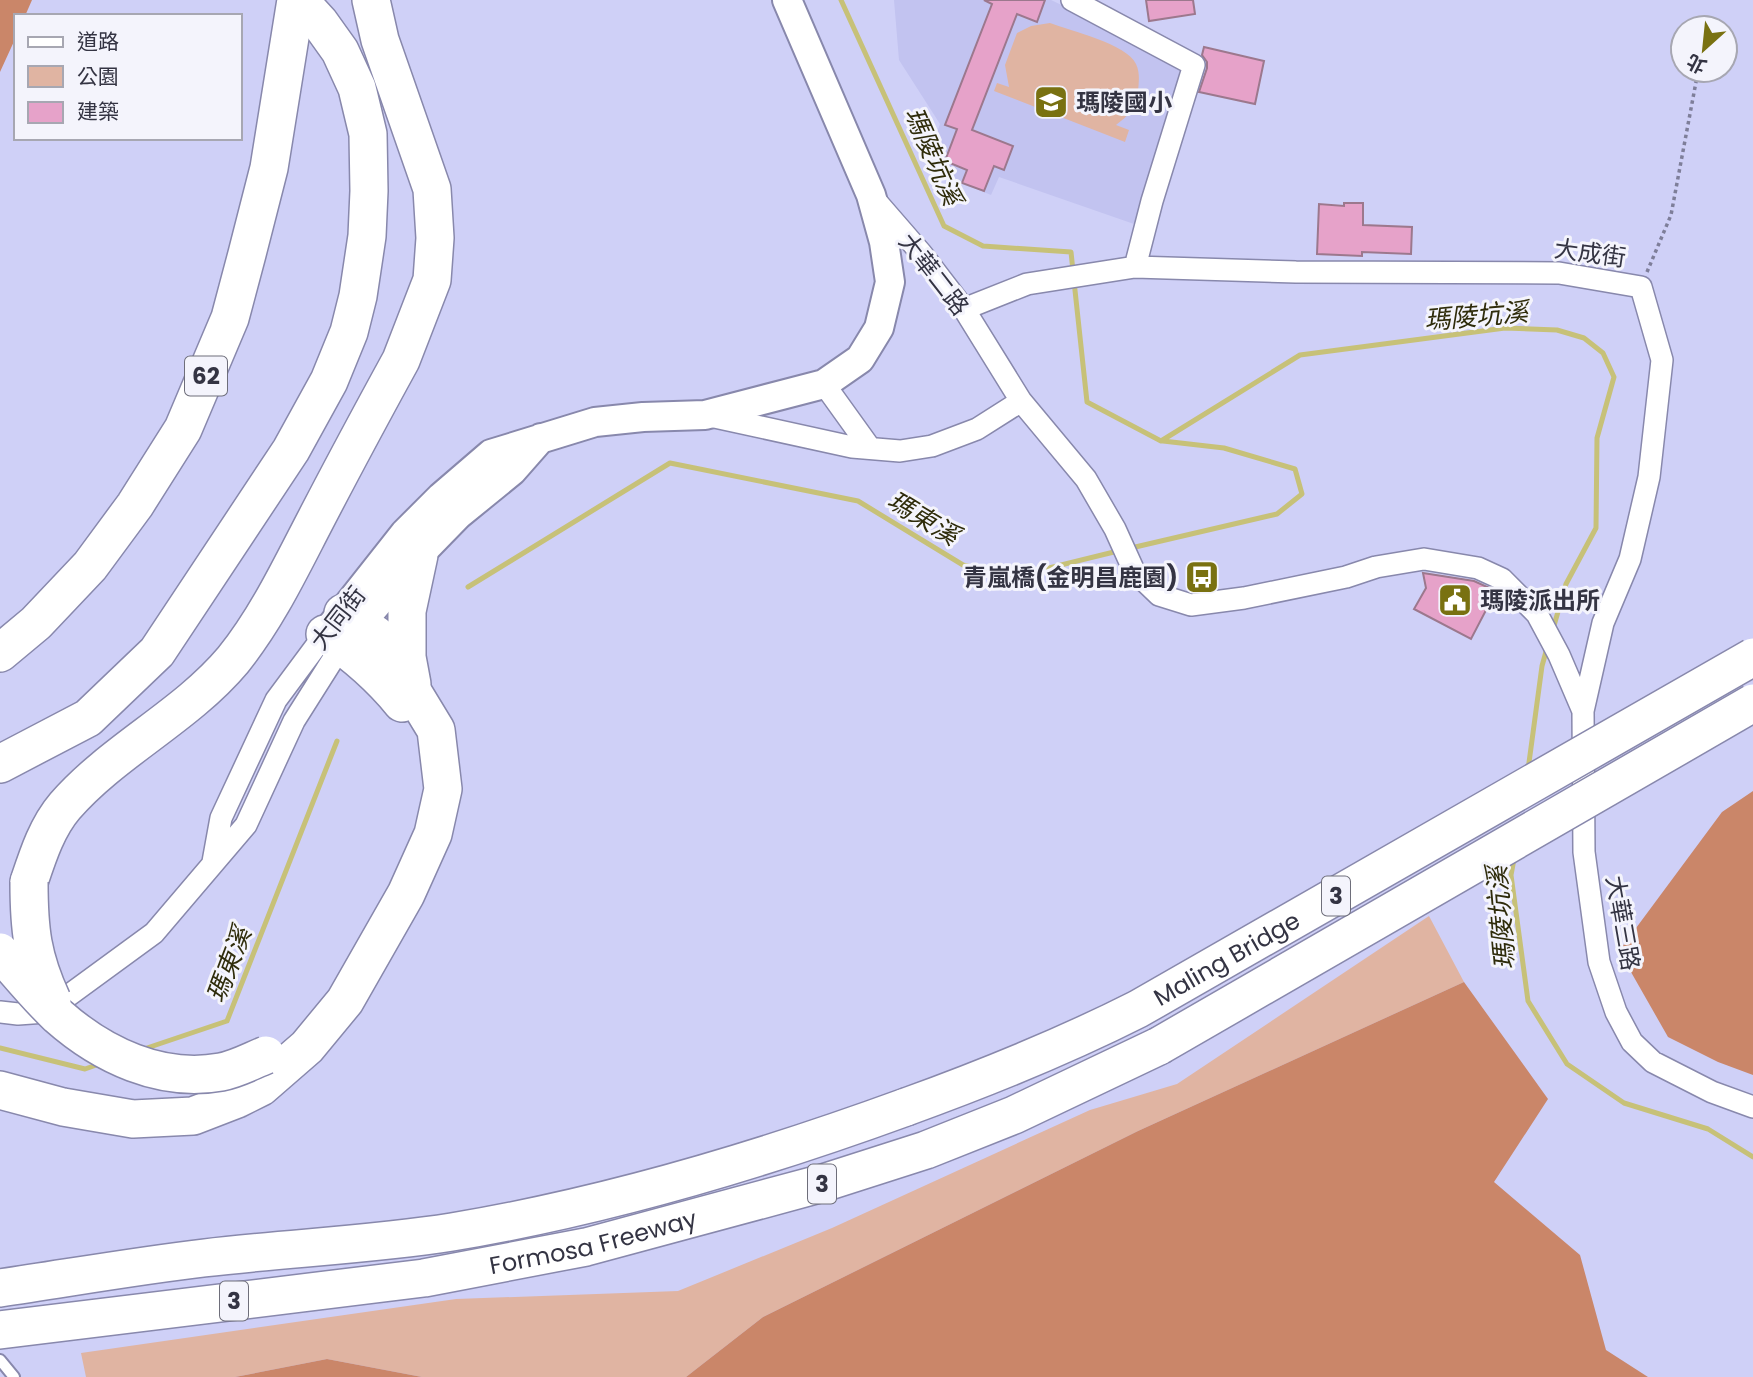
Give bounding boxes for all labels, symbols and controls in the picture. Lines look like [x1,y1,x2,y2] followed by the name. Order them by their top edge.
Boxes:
[14,14,242,140] legend
[1669,14,1739,84] north arrow
[77,27,119,56] text: 道路
[1682,47,1711,80] text: 北
[77,62,119,91] text: 公園
[1032,83,1070,121] school or university icon: 瑪陵國小
[1076,86,1172,119] place label: 瑪陵國小
[77,97,119,126] text: 建築
[895,101,972,214] water label: 瑪陵坑溪
[891,226,977,322] street label: 大華二路
[1552,232,1628,274] street label: 大成街
[1423,293,1533,338] water label: 瑪陵坑溪
[185,356,227,396] road number: 62
[880,482,969,556] water label: 瑪東溪
[1183,558,1221,596] bus stop icon: 青嵐橋(金明昌鹿園)
[963,561,1178,594] place label: 青嵐橋(金明昌鹿園)
[303,579,373,657] street label: 大同街
[1436,581,1474,619] public building icon: 瑪陵派出所
[1480,584,1600,617] place label: 瑪陵派出所
[1478,861,1523,971] water label: 瑪陵坑溪
[1598,873,1648,973] street label: 大華三路
[1322,876,1350,916] road number: 3
[1147,903,1306,1013] street label: Maling Bridge
[198,918,261,1008] water label: 瑪東溪
[808,1164,836,1204] road number: 3
[487,1201,701,1282] street label: Formosa Freeway
[220,1282,248,1320] road number: 3

